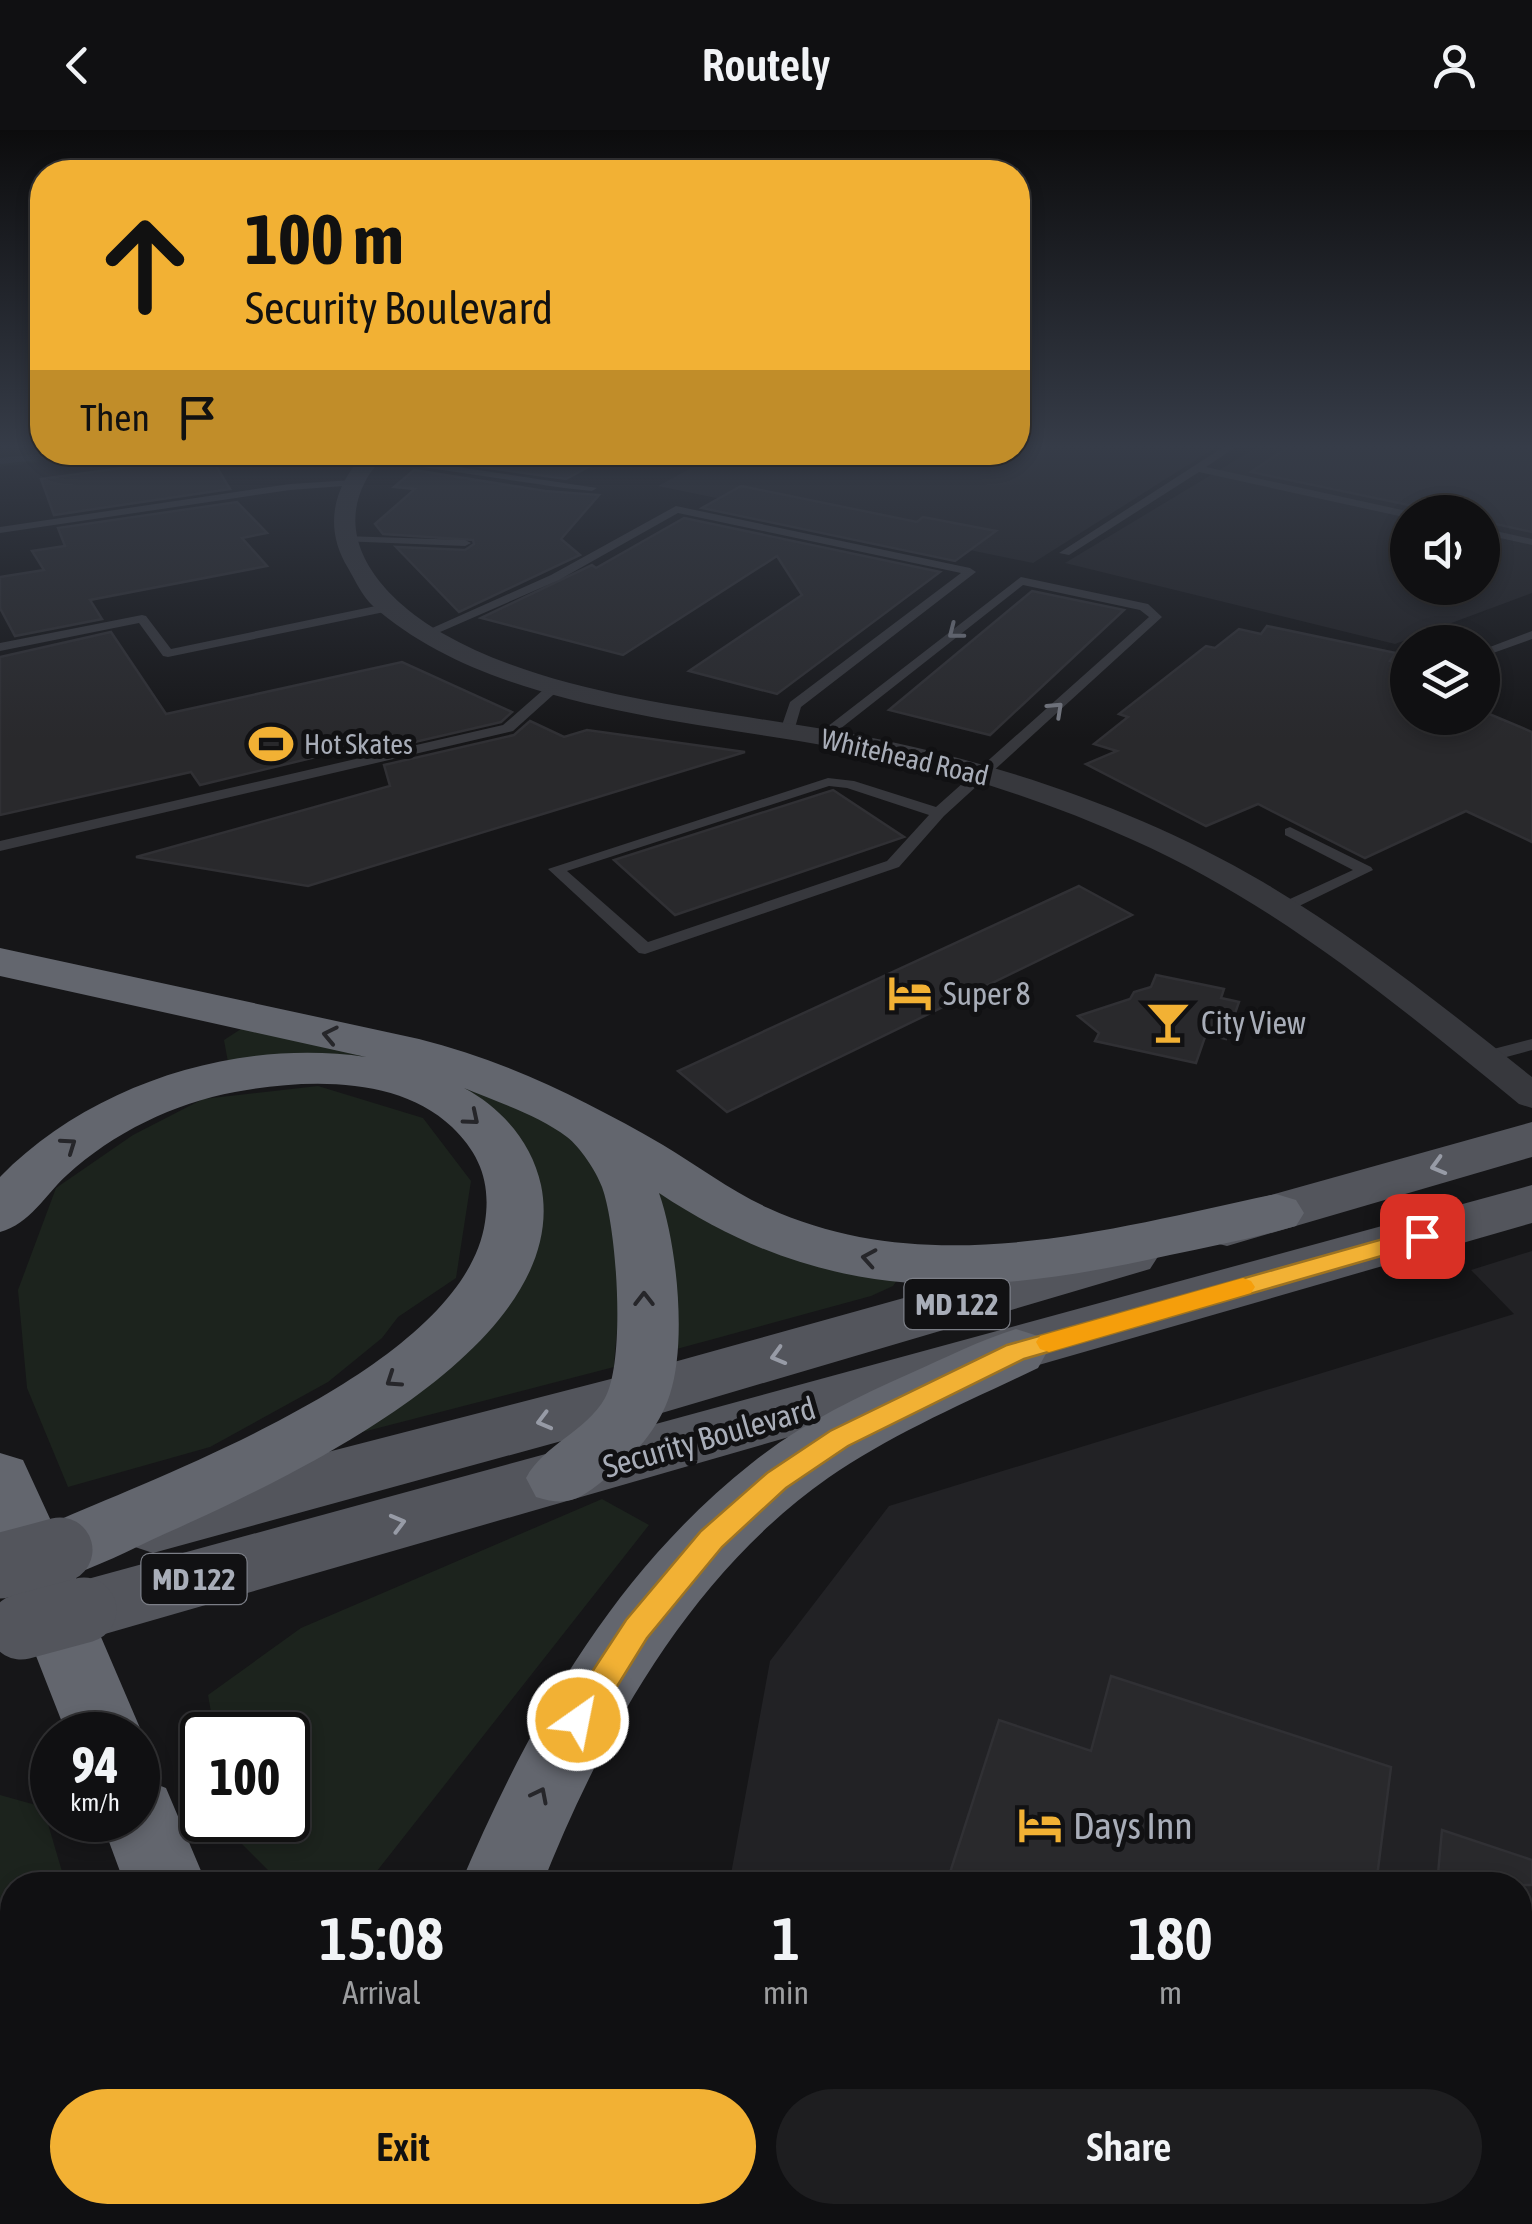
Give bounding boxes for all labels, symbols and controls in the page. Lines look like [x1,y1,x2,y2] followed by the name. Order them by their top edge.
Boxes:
[50,38,105,93] icon: back
[1427,38,1482,93] icon: person
[702,39,830,91] text: Routely
[245,199,404,279] text: 100 m
[80,200,210,330] icon: ahead
[245,282,553,334] text: Security Boulevard
[170,390,225,445] icon: arrive
[80,396,150,439] text: Then
[1390,495,1500,735] map controls
[1390,495,1500,605] button: sound
[949,620,967,638] one-way arrow
[1390,625,1500,735] button: layers
[1044,703,1063,721] one-way arrow
[247,720,295,768] sports icon: Hot Skates
[818,722,992,792] street label: Whitehead Road
[304,728,413,760] place label: Hot Skates
[886,969,934,1017] hotel icon: Super 8
[943,975,1030,1012] place label: Super 8
[1144,998,1192,1046] bar icon: City View
[1201,1004,1306,1041] place label: City View
[322,1025,339,1046] one-way arrow
[461,1106,479,1124] one-way arrow
[58,1139,76,1157] one-way arrow
[1431,1154,1448,1175] one-way arrow
[1380,1194,1465,1279] pin
[1395,1209,1450,1264] icon: arrive
[861,1248,878,1269] one-way arrow
[904,1279,1010,1329] road number: MD 122
[633,1291,655,1306] one-way arrow
[771,1344,788,1365] one-way arrow
[386,1368,405,1386] one-way arrow
[599,1389,819,1485] street label: Security Boulevard
[536,1410,553,1431] one-way arrow
[389,1513,406,1534] one-way arrow
[142,1554,246,1604] road number: MD 122
[526,1668,630,1772] position arrow
[180,1712,310,1842] speed limit sign: 100
[71,1736,118,1794] text: 94
[70,1788,120,1816] text: km/h
[528,1788,547,1806] one-way arrow
[1016,1801,1064,1849] hotel icon: Days Inn
[1073,1804,1193,1847] place label: Days Inn
[319,1904,444,1973] text: 15:08
[772,1904,800,1973] text: 1
[1128,1904,1213,1973] text: 180
[342,1974,421,2011] text: Arrival
[763,1974,809,2011] text: min
[1159,1974,1182,2011] text: m
[50,2089,756,2204] button: Exit
[776,2089,1482,2204] button: Share

